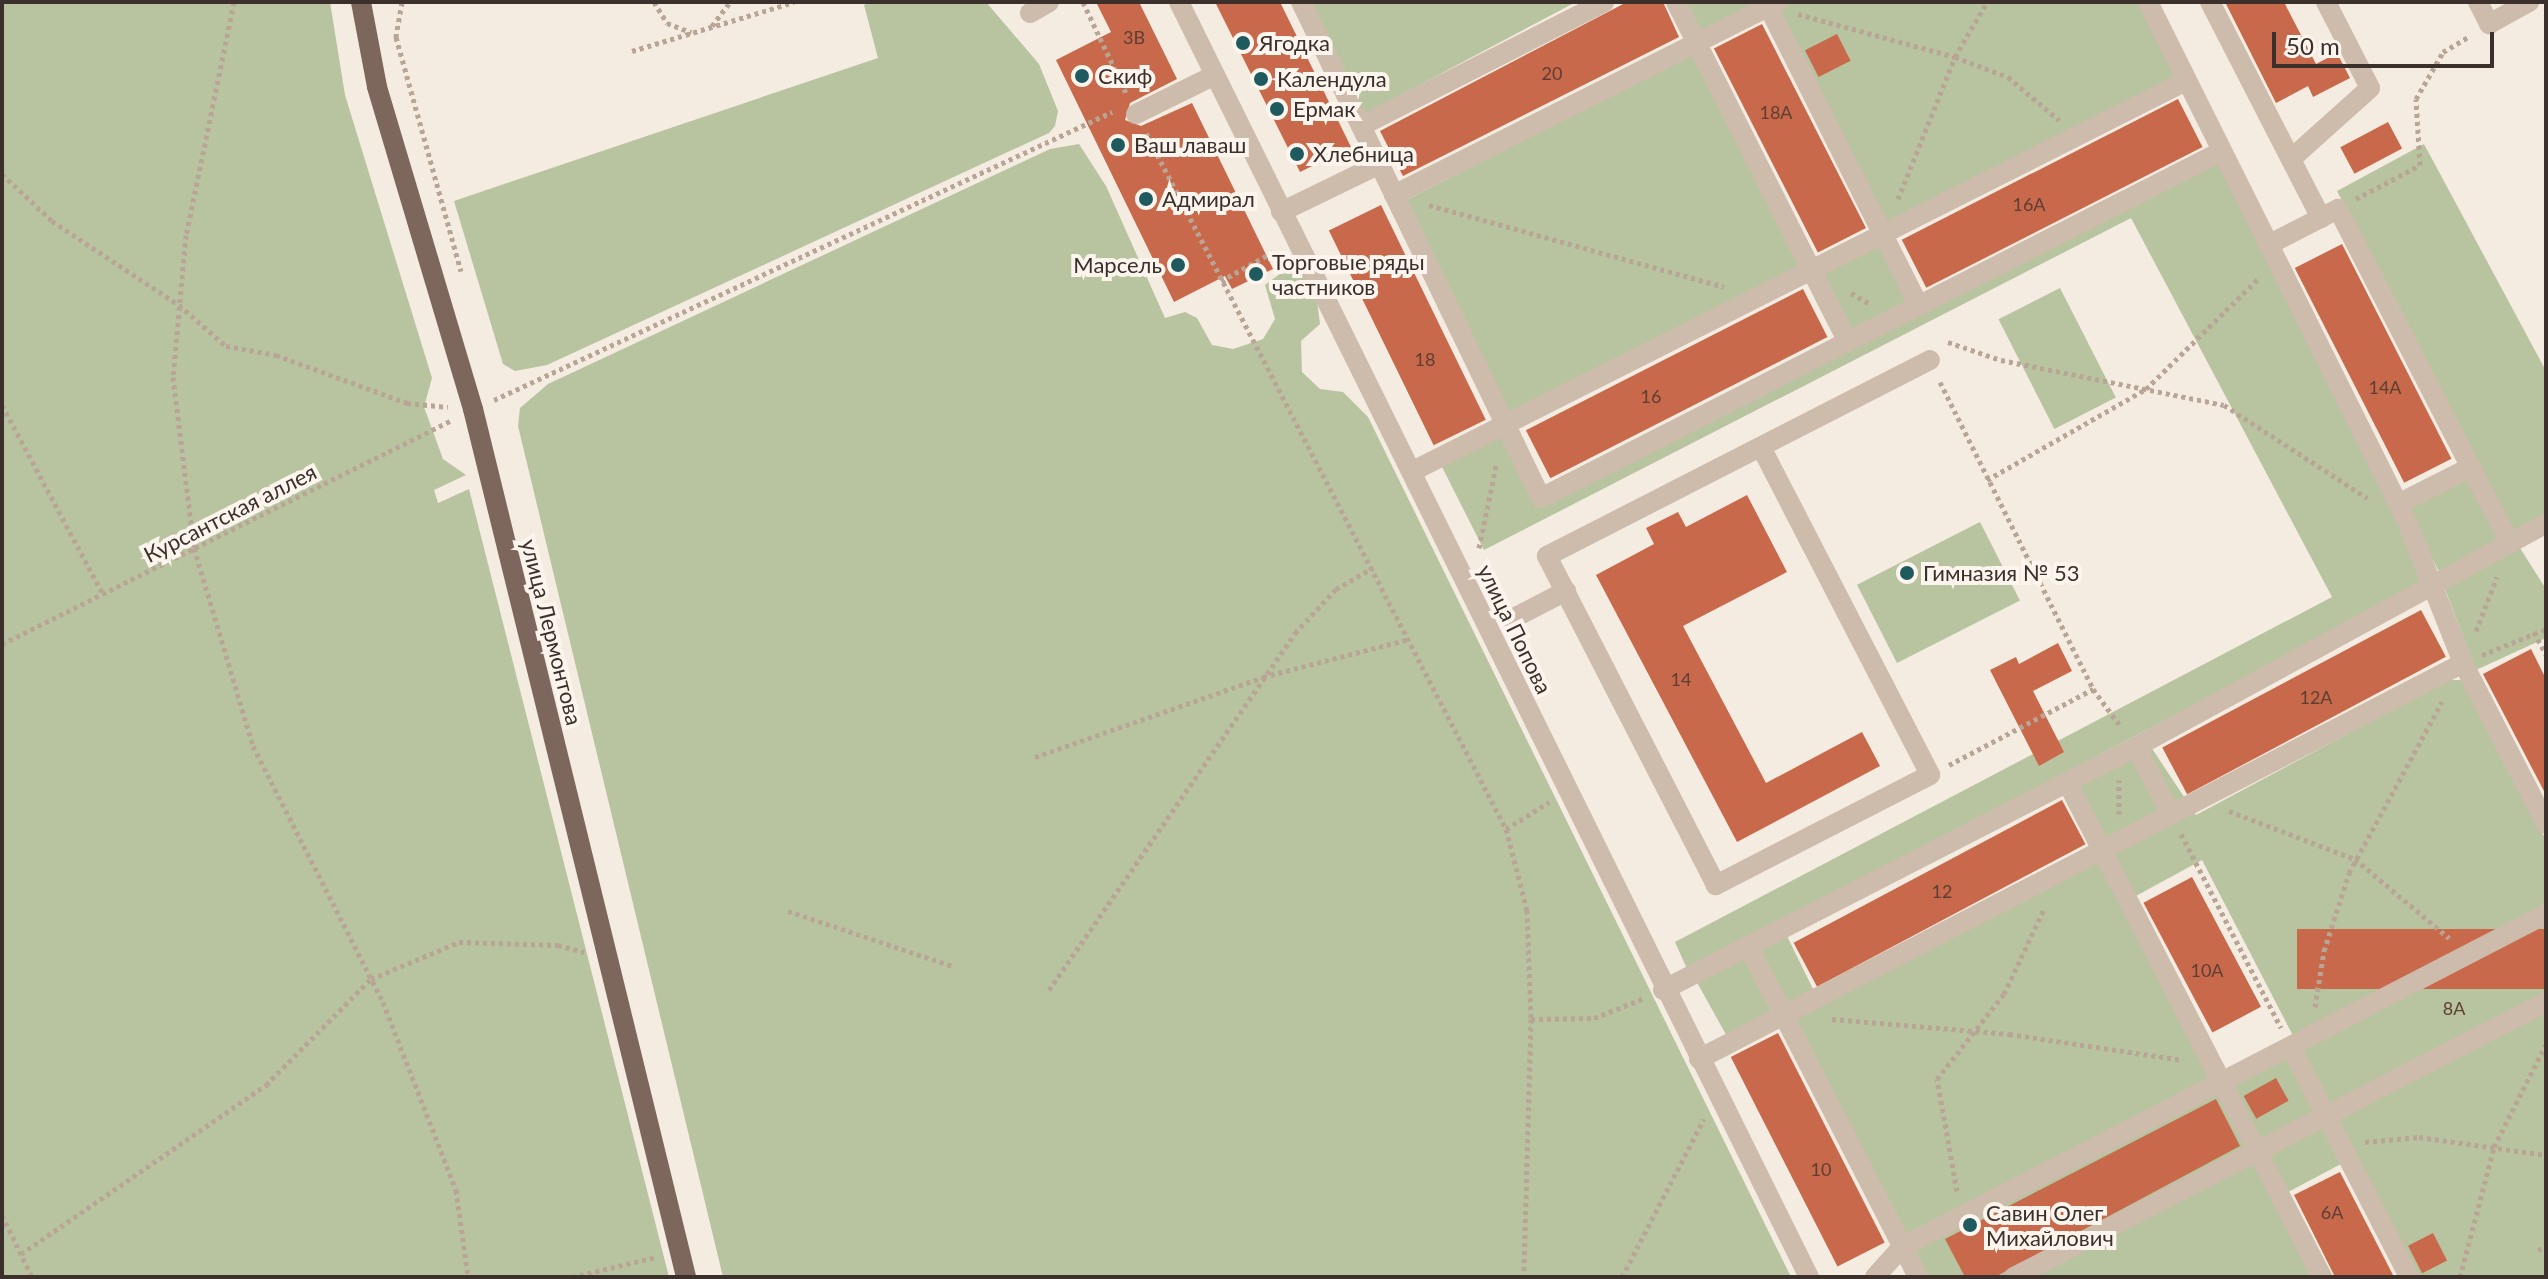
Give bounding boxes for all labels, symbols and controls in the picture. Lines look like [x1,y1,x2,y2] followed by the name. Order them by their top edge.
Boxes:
[2276,16,2498,66] scale bar
[1123,26,1145,48] house number: 3В
[1259,30,1330,56] place label: Ягодка
[2286,31,2340,60] text: 50 m
[1234,34,1252,52] marker: Ягодка
[1542,62,1562,84] house number: 20
[1098,63,1152,89] place label: Скиф
[1277,66,1387,92] place label: Календула
[1073,67,1091,85] marker: Скиф
[1252,70,1270,88] marker: Календула
[1293,96,1356,122] place label: Ермак
[1268,100,1286,118] marker: Ермак
[1759,101,1793,123] house number: 18А
[1134,132,1246,158] place label: Ваш лаваш
[1109,136,1127,154] marker: Ваш лаваш
[1313,141,1414,167] place label: Хлебница
[1288,145,1306,163] marker: Хлебница
[1162,186,1255,212] place label: Адмирал
[1137,190,1155,208] marker: Адмирал
[2012,193,2046,215] house number: 16А
[1272,248,1425,300] place label: Торговые ряды частников
[1073,252,1162,278] place label: Марсель
[1169,256,1187,274] marker: Марсель
[1247,265,1265,283] marker: Торговые ряды частников
[1415,348,1435,370] house number: 18
[2368,376,2402,398] house number: 14А
[1641,385,1661,407] house number: 16
[139,458,321,568] street label: Курсантская аллея
[516,536,588,728] street label: улица Лермонтова
[1472,560,1558,698] street label: улица Попова
[1923,560,2079,586] place label: Гимназия № 53
[1898,564,1916,582] marker: Гимназия № 53
[1671,668,1691,690] house number: 14
[2299,686,2333,708] house number: 12А
[1932,880,1952,902] house number: 12
[2190,959,2224,981] house number: 10А
[2443,997,2465,1019] house number: 8А
[1811,1158,1831,1180] house number: 10
[1986,1199,2114,1250] place label: Савин Олег Михайлович
[2321,1201,2343,1223] house number: 6А
[1961,1216,1979,1234] marker: Савин Олег Михайлович

